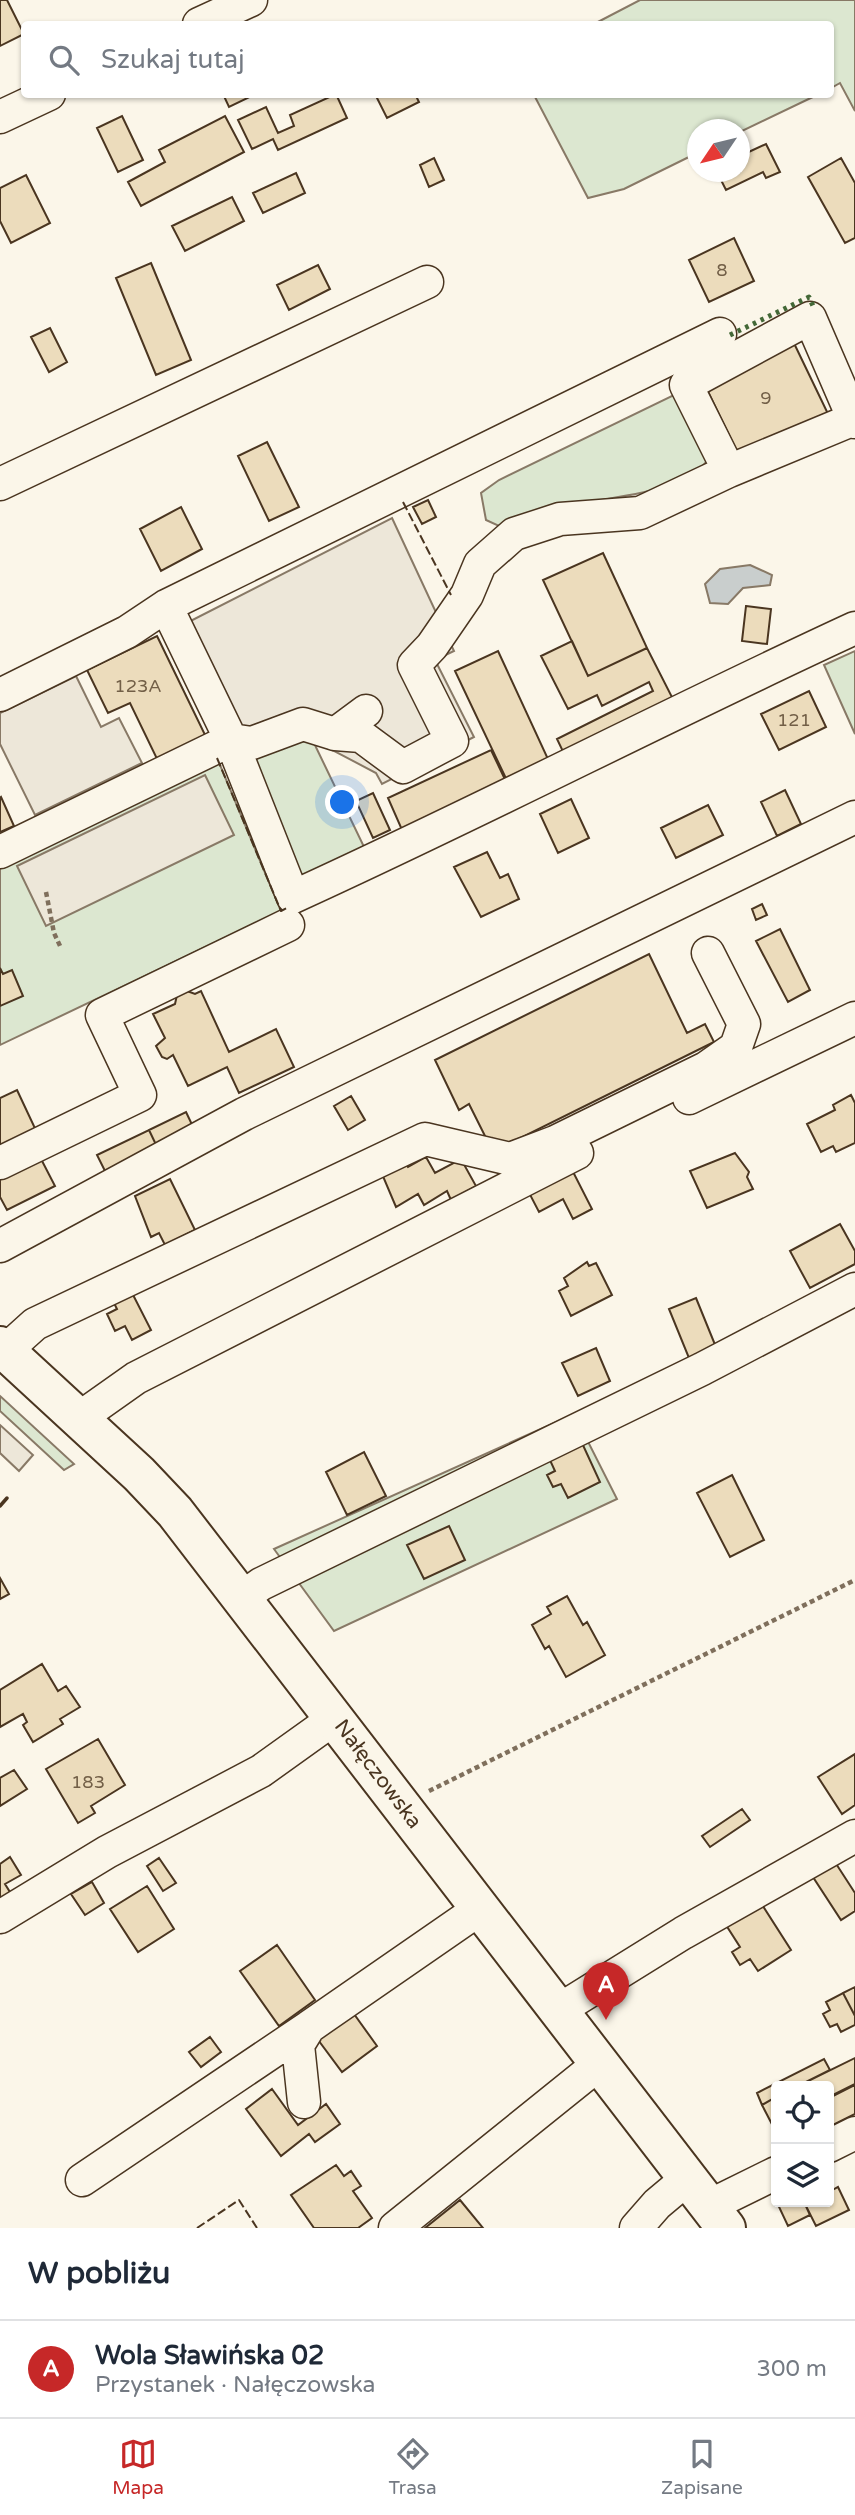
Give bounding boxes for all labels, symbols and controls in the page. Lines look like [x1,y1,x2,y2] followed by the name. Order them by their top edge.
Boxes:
[21,21,834,98] search box
[45,41,83,79] icon: search
[101,44,245,75] text: Szukaj tutaj
[687,119,750,182] north arrow
[716,259,728,281] house number: 8
[760,387,772,409] house number: 9
[114,675,162,697] house number: 123A
[777,709,811,731] house number: 121
[325,785,359,819] your location
[329,1715,427,1833] street label: Nałęczowska
[71,1771,105,1793] house number: 183
[583,1962,629,2020] pin: A
[771,2081,834,2207] map controls
[771,2081,834,2144] button: locate
[771,2144,834,2207] button: layers
[28,2255,170,2292] text: W pobliżu
[95,2340,324,2371] text: Wola Sławińska 02
[42,2355,60,2383] text: A
[757,2355,827,2383] text: 300 m
[95,2371,375,2399] text: Przystanek · Nałęczowska
[112,2435,164,2499] tab: Mapa
[388,2435,437,2499] tab: Trasa
[661,2435,743,2499] tab: Zapisane

